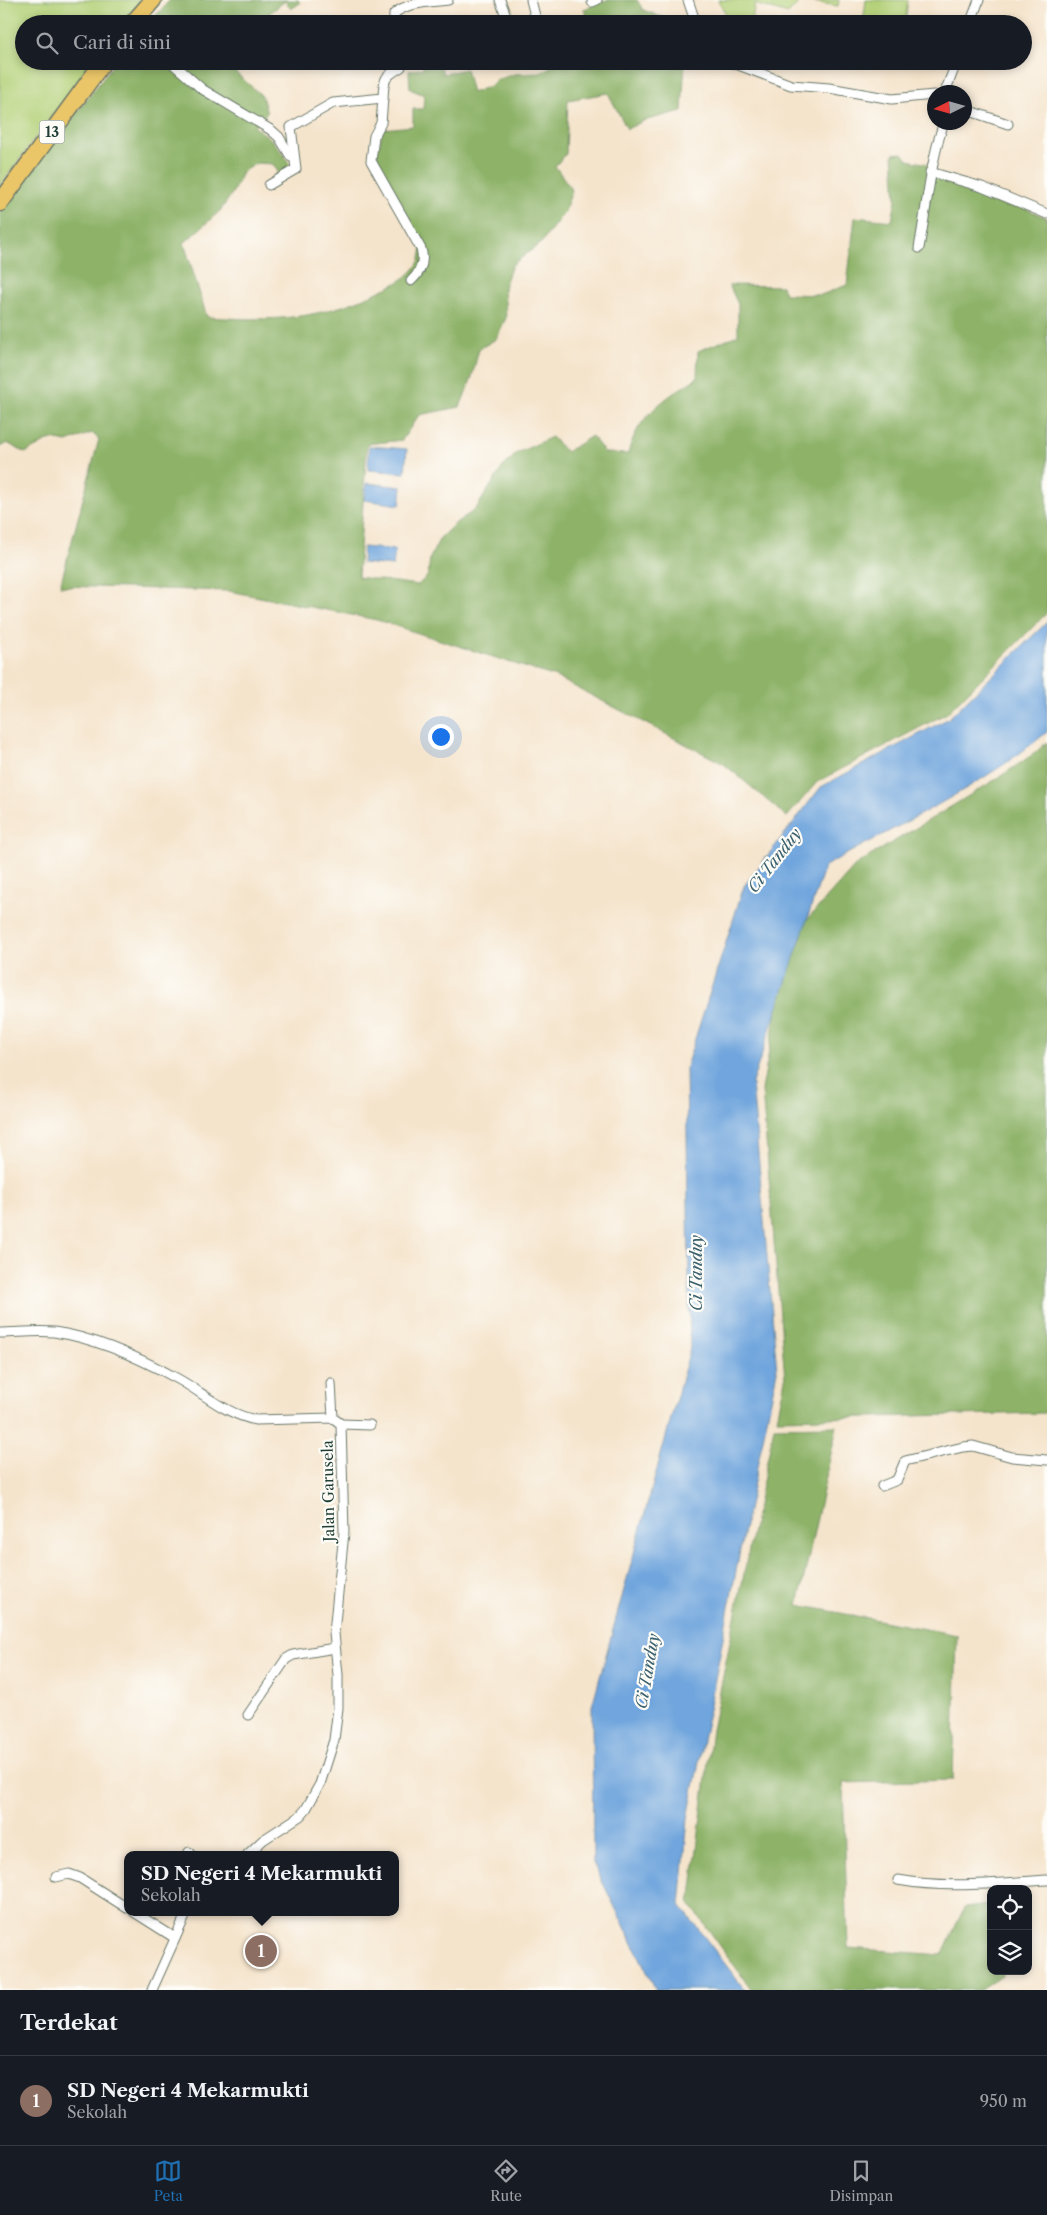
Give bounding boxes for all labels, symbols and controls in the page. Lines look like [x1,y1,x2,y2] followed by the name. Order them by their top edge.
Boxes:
[15,15,1032,70] search box
[33,29,61,57] icon: search
[73,31,171,54] text: Cari di sini
[927,85,972,130] north arrow
[40,120,64,144] road number: 13
[428,724,454,750] your location
[743,824,805,896] water label: Ci Tanduy
[686,1235,706,1311] water label: Ci Tanduy
[318,1440,338,1544] street label: Jalan Garusela
[631,1632,663,1710] water label: Ci Tanduy
[124,1851,399,1916] popup
[141,1862,382,1885] text: SD Negeri 4 Mekarmukti
[141,1885,201,1905] text: Sekolah
[987,1885,1032,1975] map controls
[987,1885,1032,1930] button: locate
[987,1930,1032,1975] button: layers
[245,1932,277,1970] pin: 1
[20,2010,118,2035] text: Terdekat
[67,2079,309,2102] text: SD Negeri 4 Mekarmukti
[32,2091,40,2111] text: 1
[980,2091,1027,2111] text: 950 m
[67,2102,127,2122] text: Sekolah
[154,2157,183,2205] tab: Peta
[490,2157,522,2205] tab: Rute
[829,2157,893,2205] tab: Disimpan

